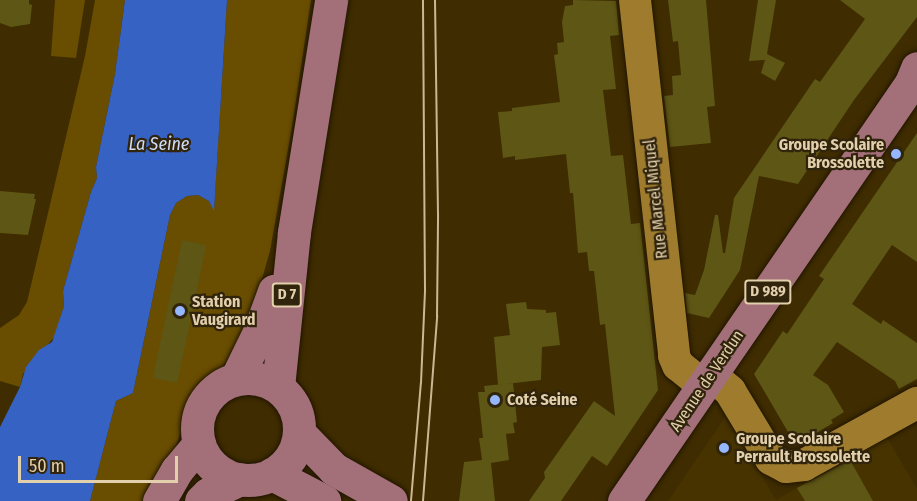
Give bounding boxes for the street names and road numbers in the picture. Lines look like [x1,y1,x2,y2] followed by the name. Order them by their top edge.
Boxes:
[640,138,672,260] street label: Rue Marcel Miquel
[744,280,792,304] road number: D 989
[270,283,304,307] road number: D 7
[666,327,748,435] street label: Avenue de Verdun

